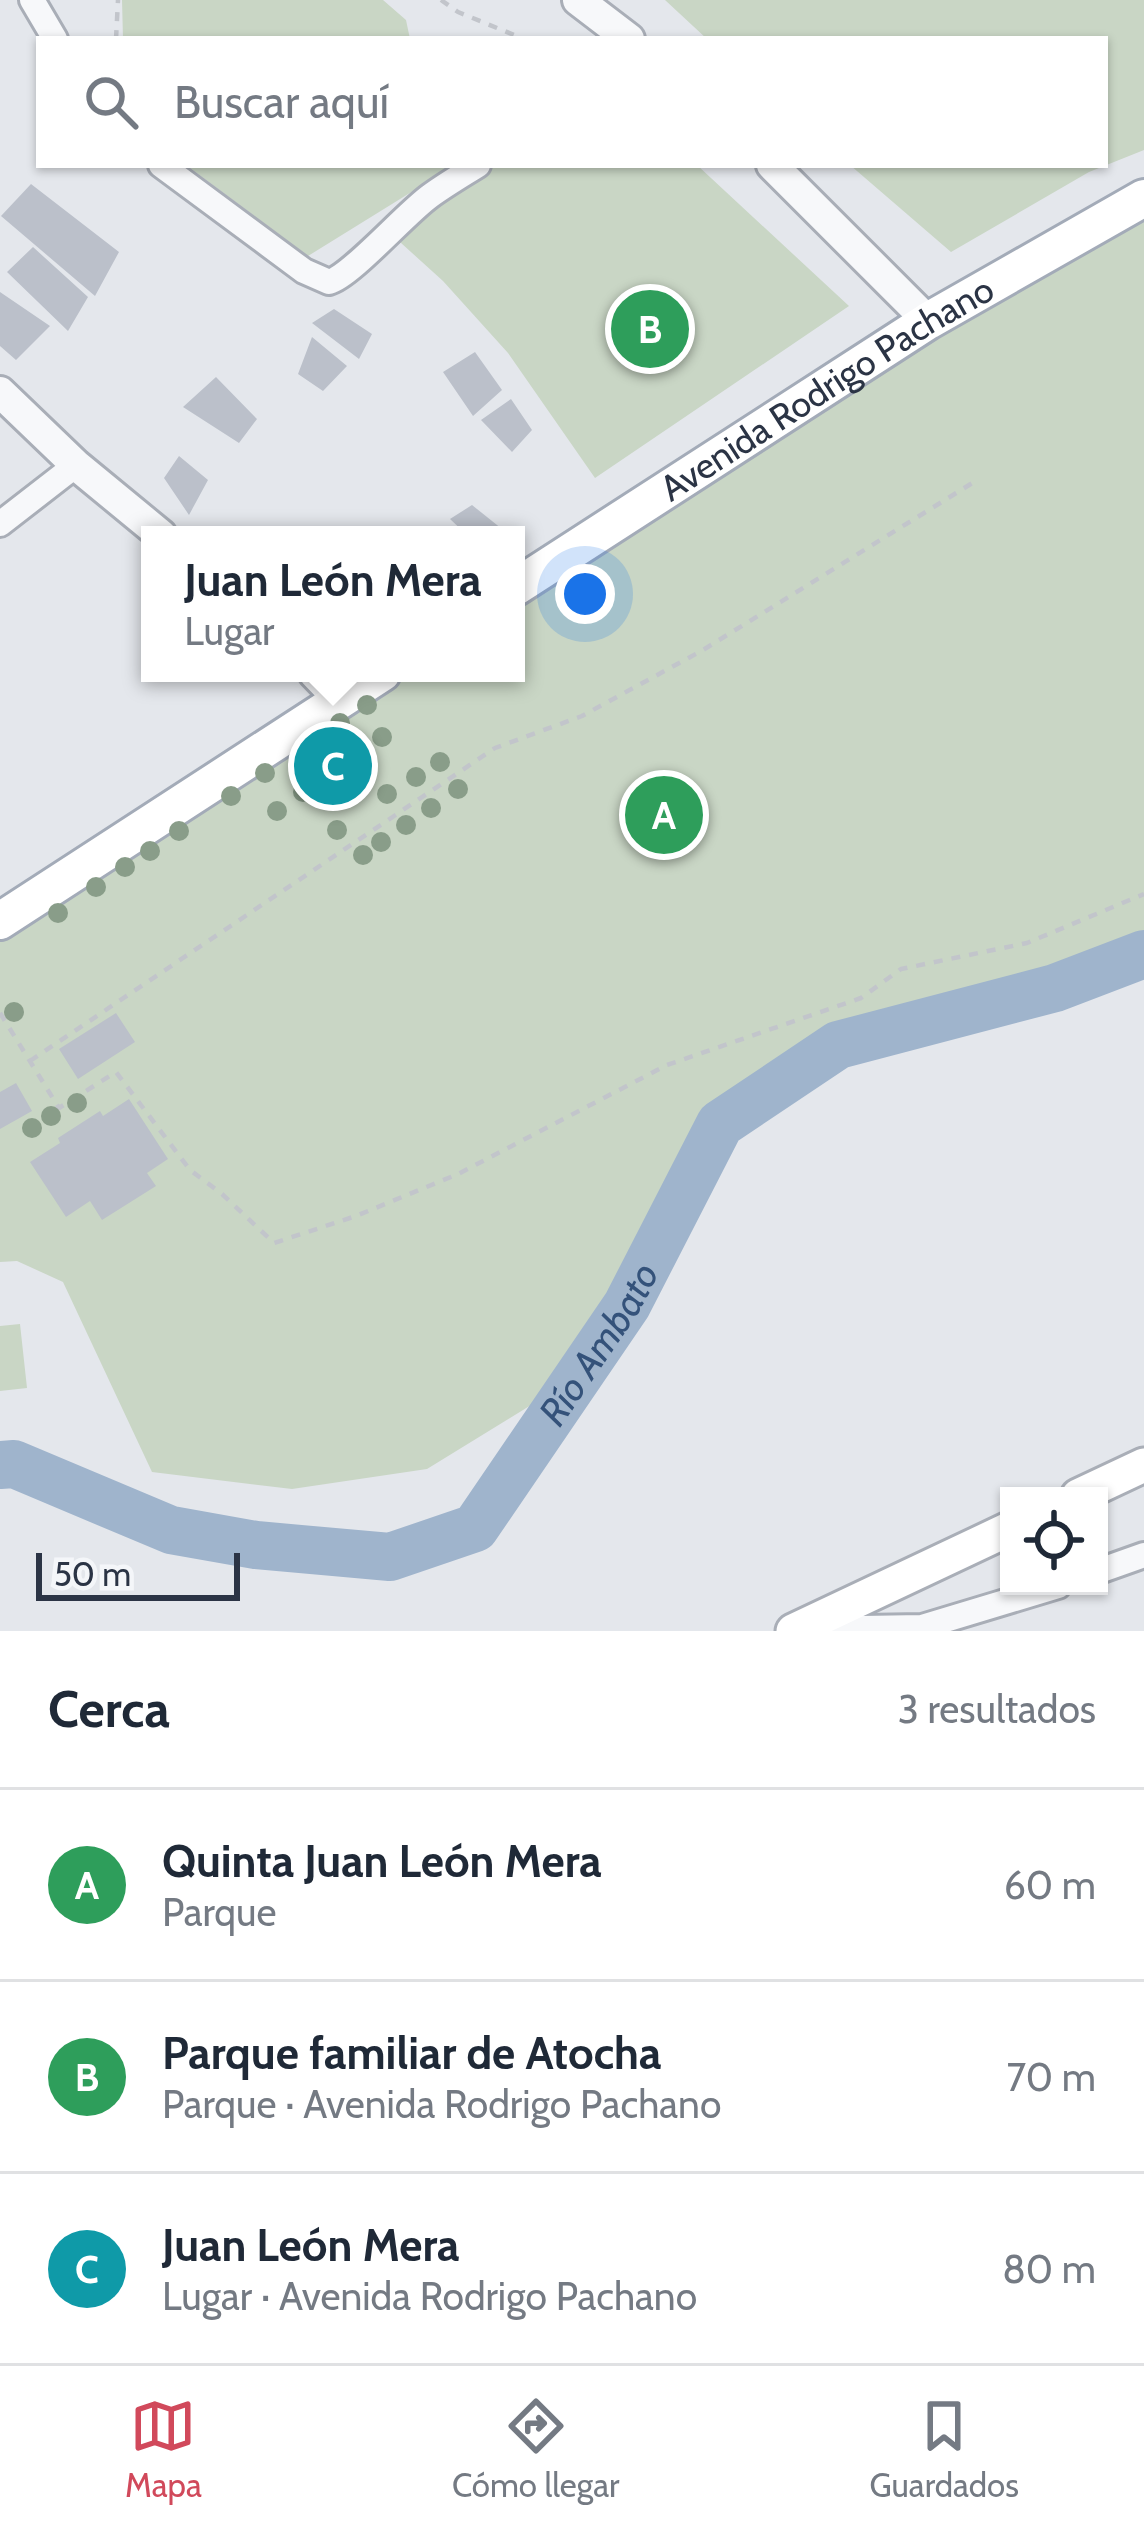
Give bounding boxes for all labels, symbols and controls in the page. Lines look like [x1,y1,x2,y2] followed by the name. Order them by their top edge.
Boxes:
[36,36,1108,168] search box
[78,69,144,135] icon: search
[174,75,389,129] text: Buscar aquí
[652,266,1001,510] street label: Avenida Rodrigo Pachano
[611,284,689,374] pin: B
[141,526,525,682] popup
[184,553,482,607] text: Juan León Mera
[555,564,615,624] your location
[184,607,274,655] text: Lugar
[294,721,372,811] pin: C
[625,770,703,860] pin: A
[528,1255,669,1434] water label: Río Ambato
[1000,1487,1108,1595] map controls
[1000,1487,1108,1595] button: locate
[36,1547,240,1600] scale bar
[54,1554,131,1594] text: 50 m
[48,1678,170,1740] text: Cerca
[898,1685,1096,1733] text: 3 resultados
[162,1834,602,1888] text: Quinta Juan León Mera
[75,1861,99,1909] text: A
[1004,1861,1096,1909] text: 60 m
[162,1888,276,1936] text: Parque
[162,2026,661,2080] text: Parque familiar de Atocha
[75,2053,99,2101] text: B
[1007,2053,1096,2101] text: 70 m
[162,2080,721,2128] text: Parque · Avenida Rodrigo Pachano
[162,2218,459,2272] text: Juan León Mera
[75,2245,99,2293] text: C
[1002,2245,1096,2293] text: 80 m
[162,2272,697,2320] text: Lugar · Avenida Rodrigo Pachano
[125,2393,202,2505] tab: Mapa
[452,2393,619,2505] tab: Cómo llegar
[870,2393,1019,2505] tab: Guardados

